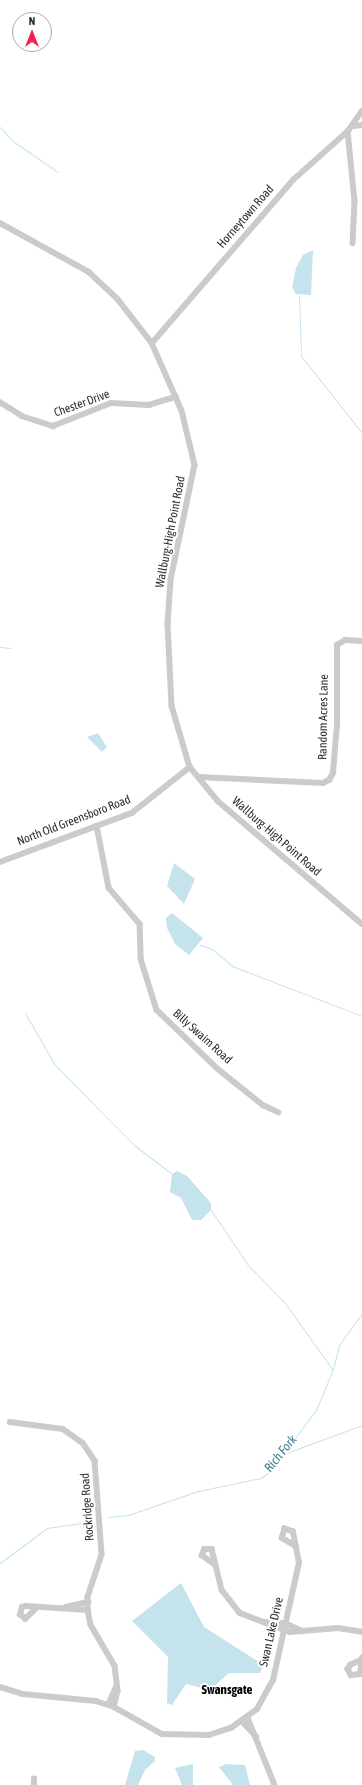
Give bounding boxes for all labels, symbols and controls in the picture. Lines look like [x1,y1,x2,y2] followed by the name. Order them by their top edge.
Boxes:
[12,12,52,52] north arrow
[29,15,35,27] text: N
[215,183,277,251] street label: Horneytown Road
[52,387,112,421] street label: Chester Drive
[153,475,189,589] street label: Wallburg-High Point Road
[316,674,332,760] street label: Random Acres Lane
[15,793,133,849] street label: North Old Greensboro Road
[228,794,324,880] street label: Wallburg-High Point Road
[169,1007,235,1067] street label: Billy Swaim Road
[261,1432,301,1476] water label: Rich Fork
[78,1472,98,1542] street label: Rockridge Road
[257,1596,287,1668] street label: Swan Lake Drive
[202,1682,252,1698] district label: Swansgate

